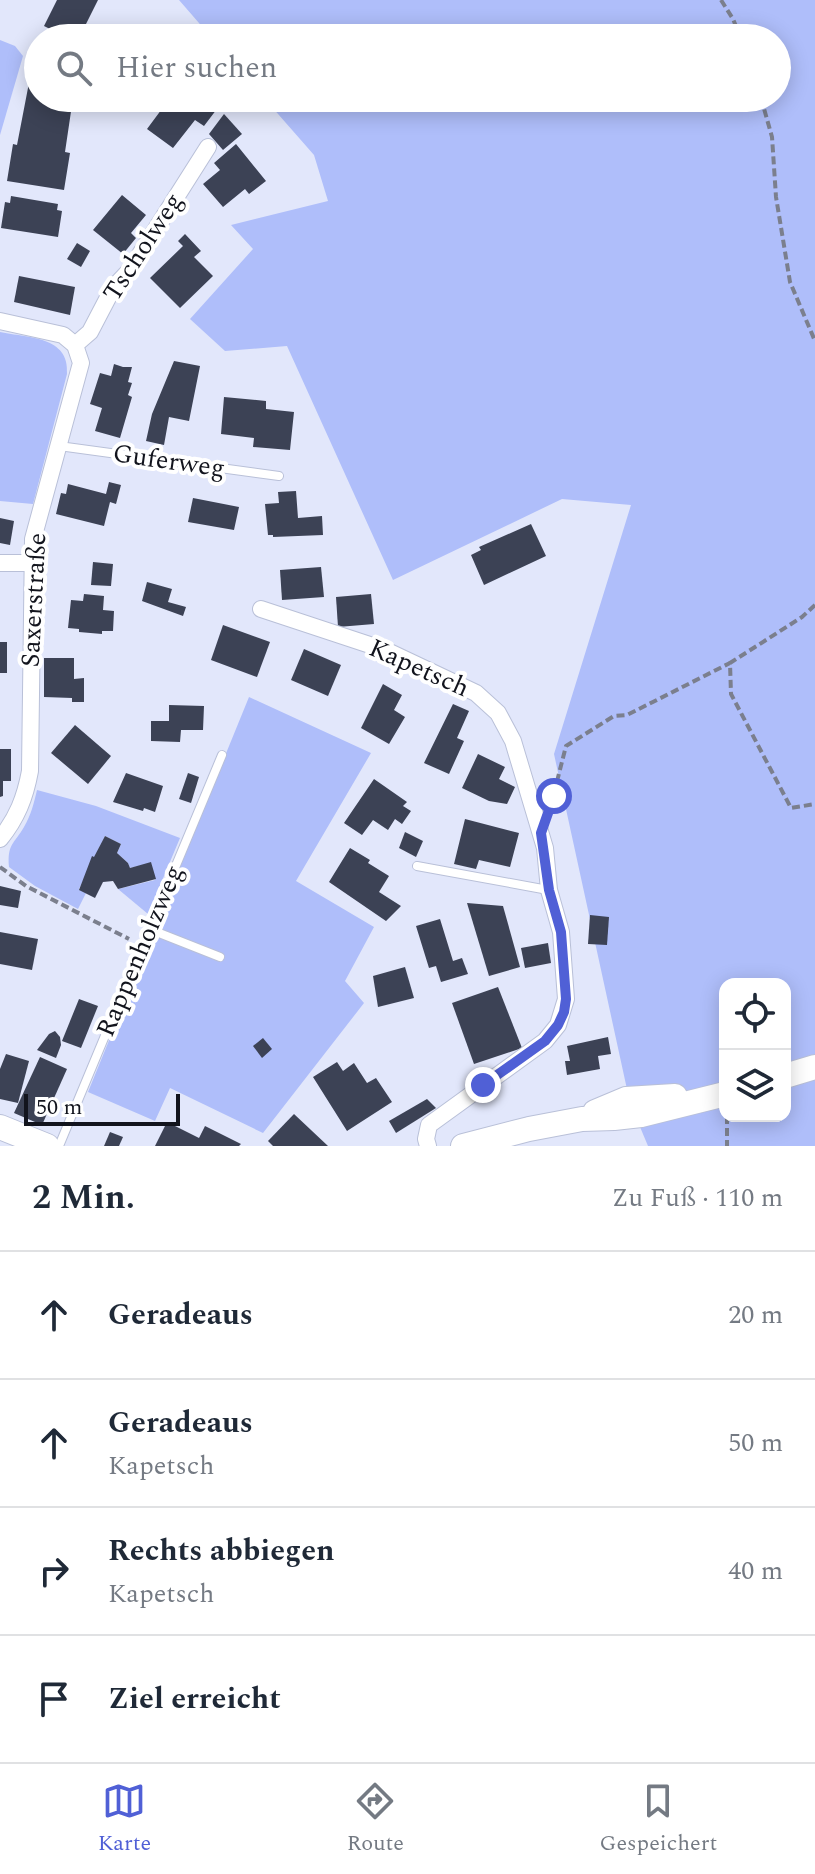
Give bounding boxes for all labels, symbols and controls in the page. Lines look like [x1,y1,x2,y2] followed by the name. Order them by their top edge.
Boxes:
[24,24,791,112] search box
[116,45,277,91] text: Hier suchen
[52,46,96,90] icon: search
[93,184,193,310] street label: Tscholweg
[110,433,228,489] street label: Guferweg
[11,532,57,668] street label: Saxerstraße
[362,628,476,708] street label: Kapetsch
[536,778,572,814] route start
[86,859,194,1043] street label: Rappenholzweg
[719,978,791,1122] map controls
[719,978,791,1050] button: locate
[719,1050,791,1122] button: layers
[465,1067,501,1103] route end
[24,1090,180,1126] scale bar
[36,1091,82,1124] text: 50 m
[32,1172,135,1224] text: 2 Min.
[612,1178,783,1218] text: Zu Fuß · 110 m
[108,1292,253,1338] text: Geradeaus
[32,1293,76,1337] icon: ahead
[728,1295,783,1335] text: 20 m
[108,1400,253,1446] text: Geradeaus
[32,1421,76,1465] icon: ahead
[728,1423,783,1463] text: 50 m
[108,1446,214,1486] text: Kapetsch
[108,1528,335,1574] text: Rechts abbiegen
[32,1549,76,1593] icon: right
[728,1551,783,1591] text: 40 m
[108,1574,214,1614] text: Kapetsch
[108,1676,281,1722] text: Ziel erreicht
[32,1677,76,1721] icon: arrive
[98,1779,151,1860] tab: Karte
[347,1779,404,1860] tab: Route
[600,1779,717,1860] tab: Gespeichert

